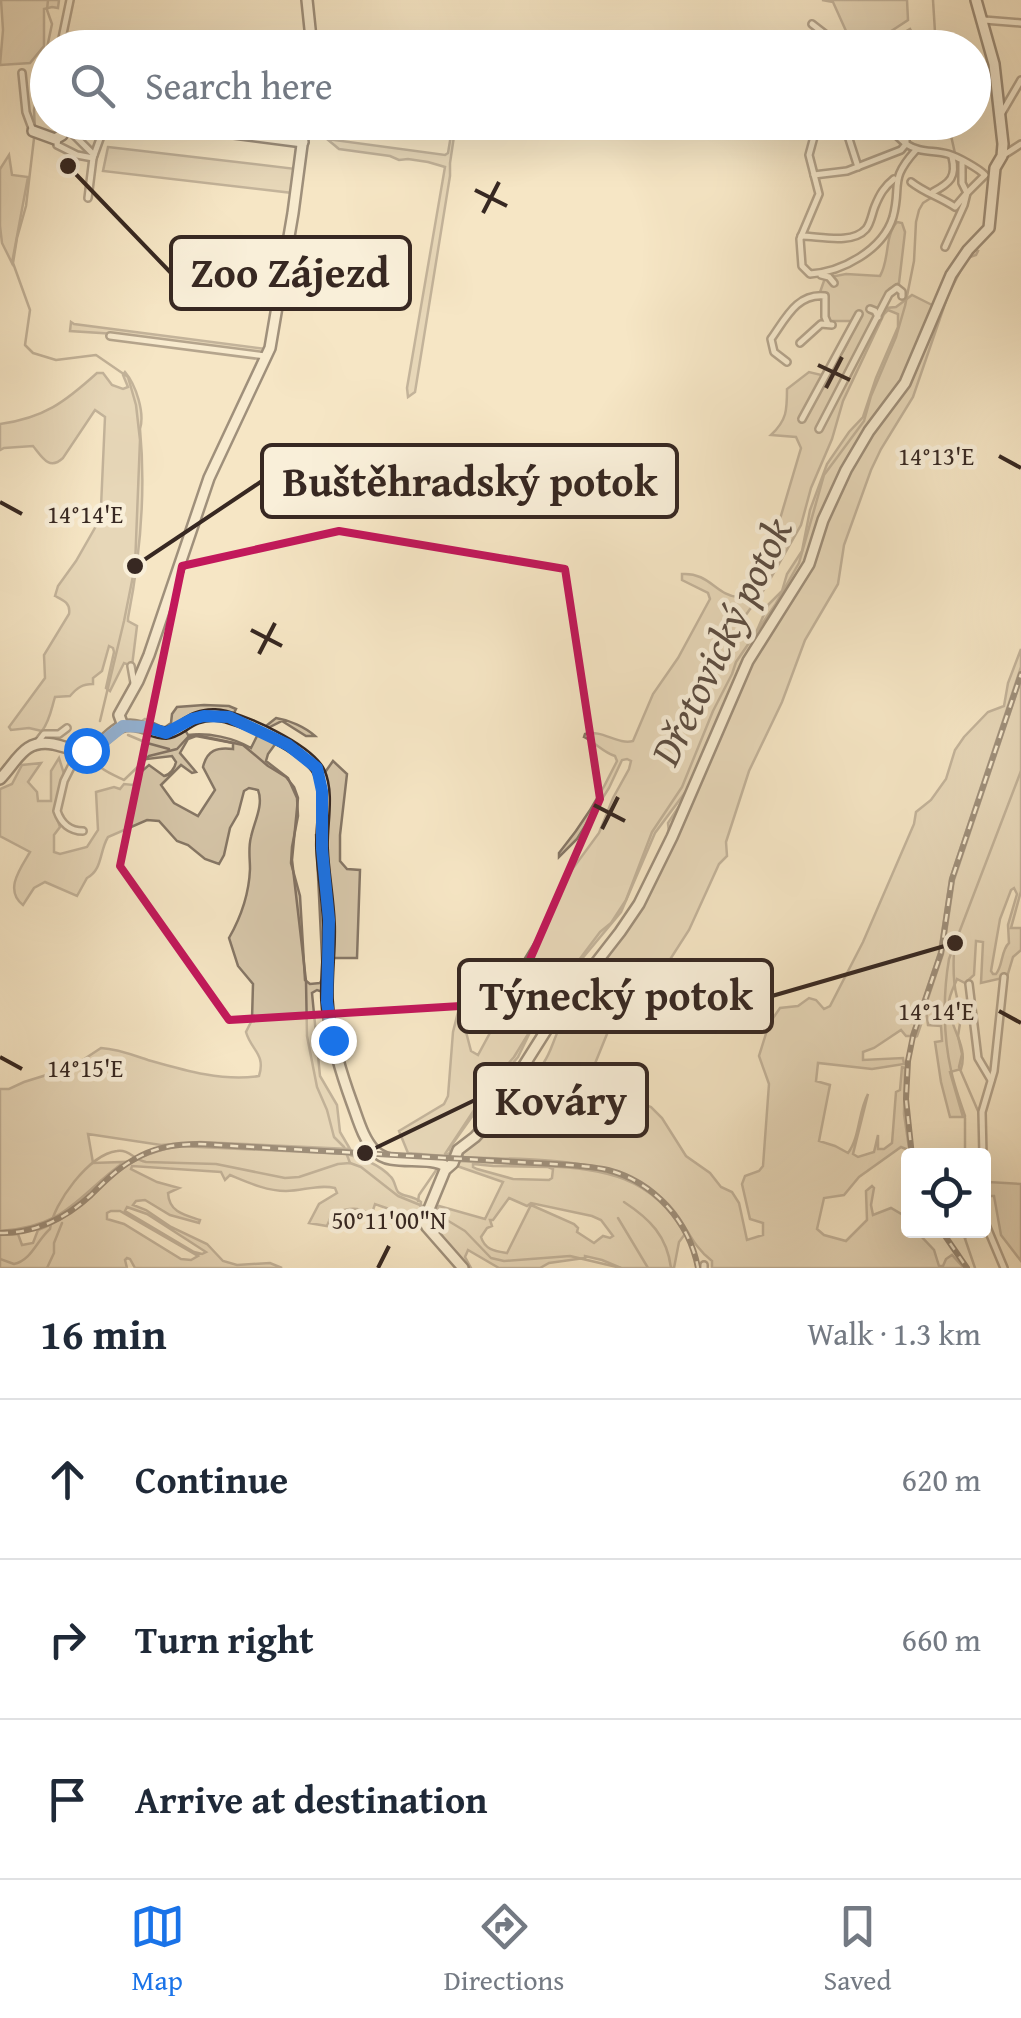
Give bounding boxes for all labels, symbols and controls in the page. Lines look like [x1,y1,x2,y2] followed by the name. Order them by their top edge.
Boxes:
[30,30,991,140] search box
[145,57,333,113] text: Search here
[65,58,120,113] icon: search
[171,237,410,309] callout: Zoo Zájezd
[190,241,390,302] text: Zoo Zájezd
[898,438,974,474] text: 14°13'E
[262,445,677,517] callout: Buštěhradský potok
[282,450,659,511] text: Buštěhradský potok
[47,496,123,532] text: 14°14'E
[633,506,807,776] water label: Dřetovický potok
[64,728,110,774] route start
[459,960,772,1032] callout: Týnecký potok
[479,964,754,1025] text: Týnecký potok
[898,993,974,1029] text: 14°14'E
[311,1018,357,1064] route end
[47,1050,123,1086] text: 14°15'E
[475,1064,647,1136] callout: Kováry
[495,1069,627,1130] text: Kováry
[901,1148,991,1238] map controls
[901,1148,991,1238] button: locate
[332,1202,446,1238] text: 50°11'00"N
[40,1303,167,1364] text: 16 min
[807,1310,981,1357] text: Walk · 1.3 km
[135,1451,288,1507] text: Continue
[40,1452,95,1507] icon: ahead
[902,1456,981,1503] text: 620 m
[135,1611,314,1667] text: Turn right
[40,1612,95,1667] icon: right
[902,1616,981,1663] text: 660 m
[135,1771,488,1827] text: Arrive at destination
[40,1772,95,1827] icon: arrive
[130,1899,185,2000] tab: Map
[444,1899,564,2000] tab: Directions
[824,1899,891,2000] tab: Saved

